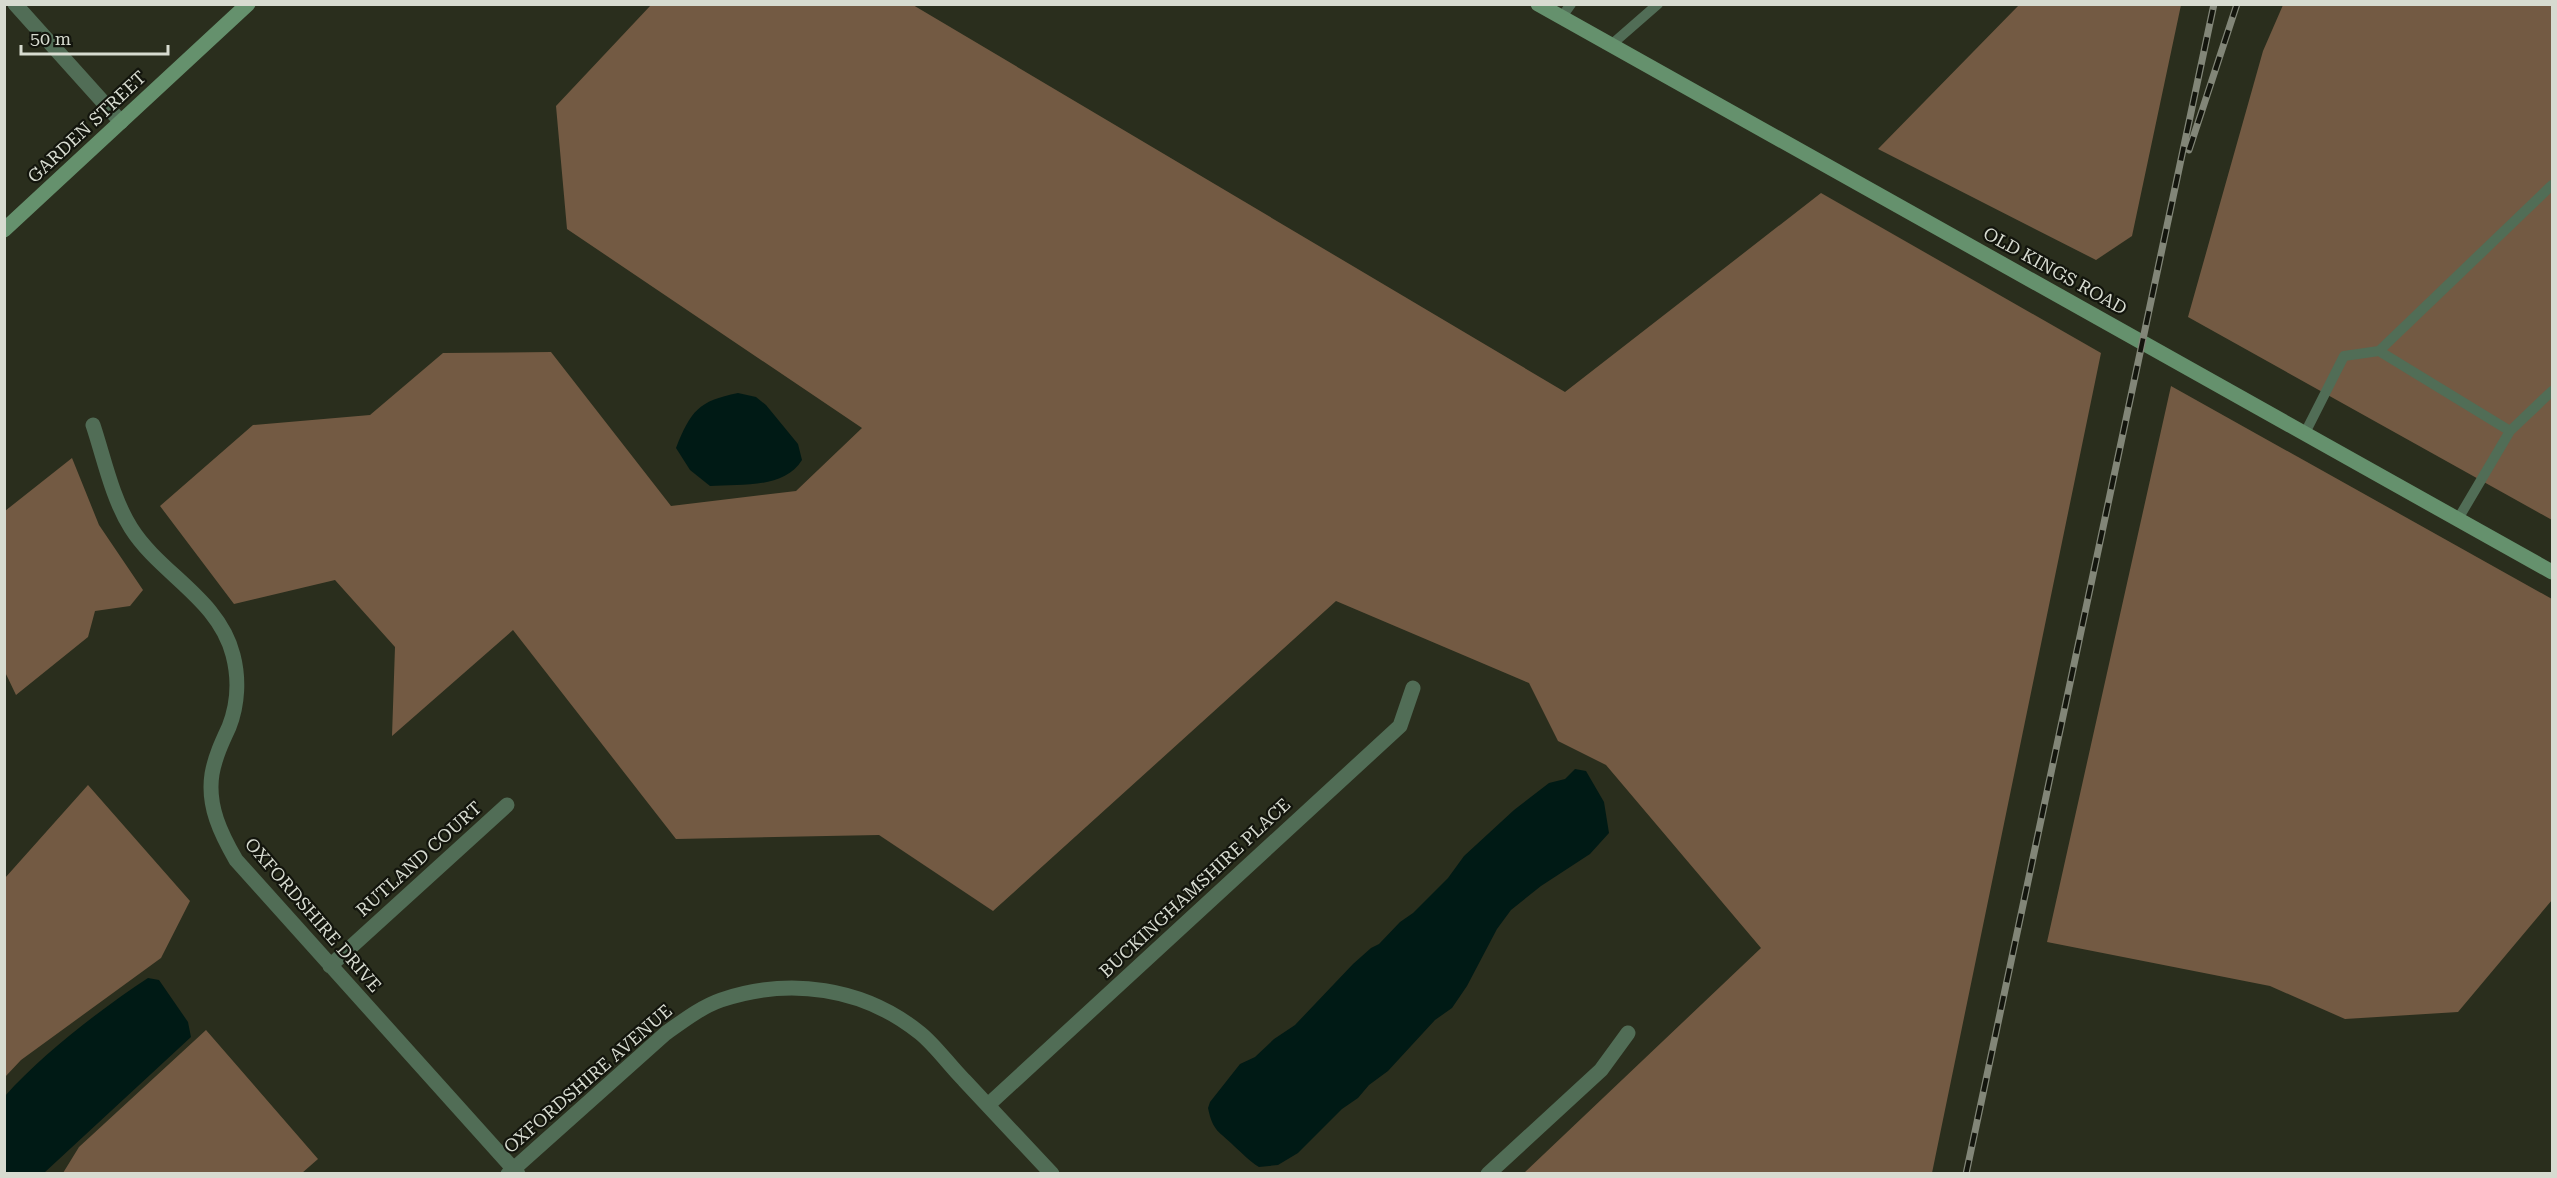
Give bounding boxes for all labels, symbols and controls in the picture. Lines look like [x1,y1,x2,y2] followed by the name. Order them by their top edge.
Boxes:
[21,18,168,56] scale bar
[30,28,71,49] text: 50 m
[23,66,150,187] street label: GARDEN STREET
[1980,222,2131,319] street label: OLD KINGS ROAD
[1095,794,1294,982] street label: BUCKINGHAMSHIRE PLACE
[352,797,486,920] street label: RUTLAND COURT
[241,833,386,996] street label: OXFORDSHIRE DRIVE
[499,1000,676,1157] street label: OXFORDSHIRE AVENUE

